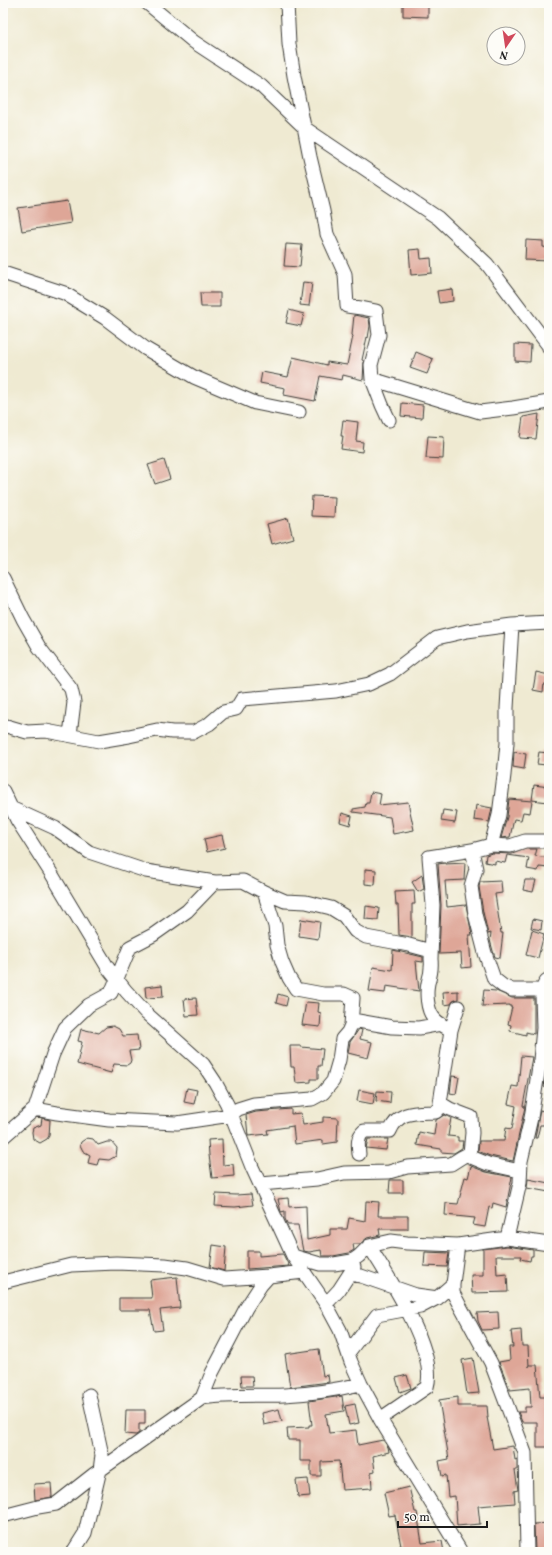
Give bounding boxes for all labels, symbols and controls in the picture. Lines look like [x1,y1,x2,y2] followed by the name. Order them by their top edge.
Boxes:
[486,26,526,66] north arrow
[499,46,510,62] text: N
[398,1503,487,1529] scale bar
[404,1510,430,1526] text: 50 m

